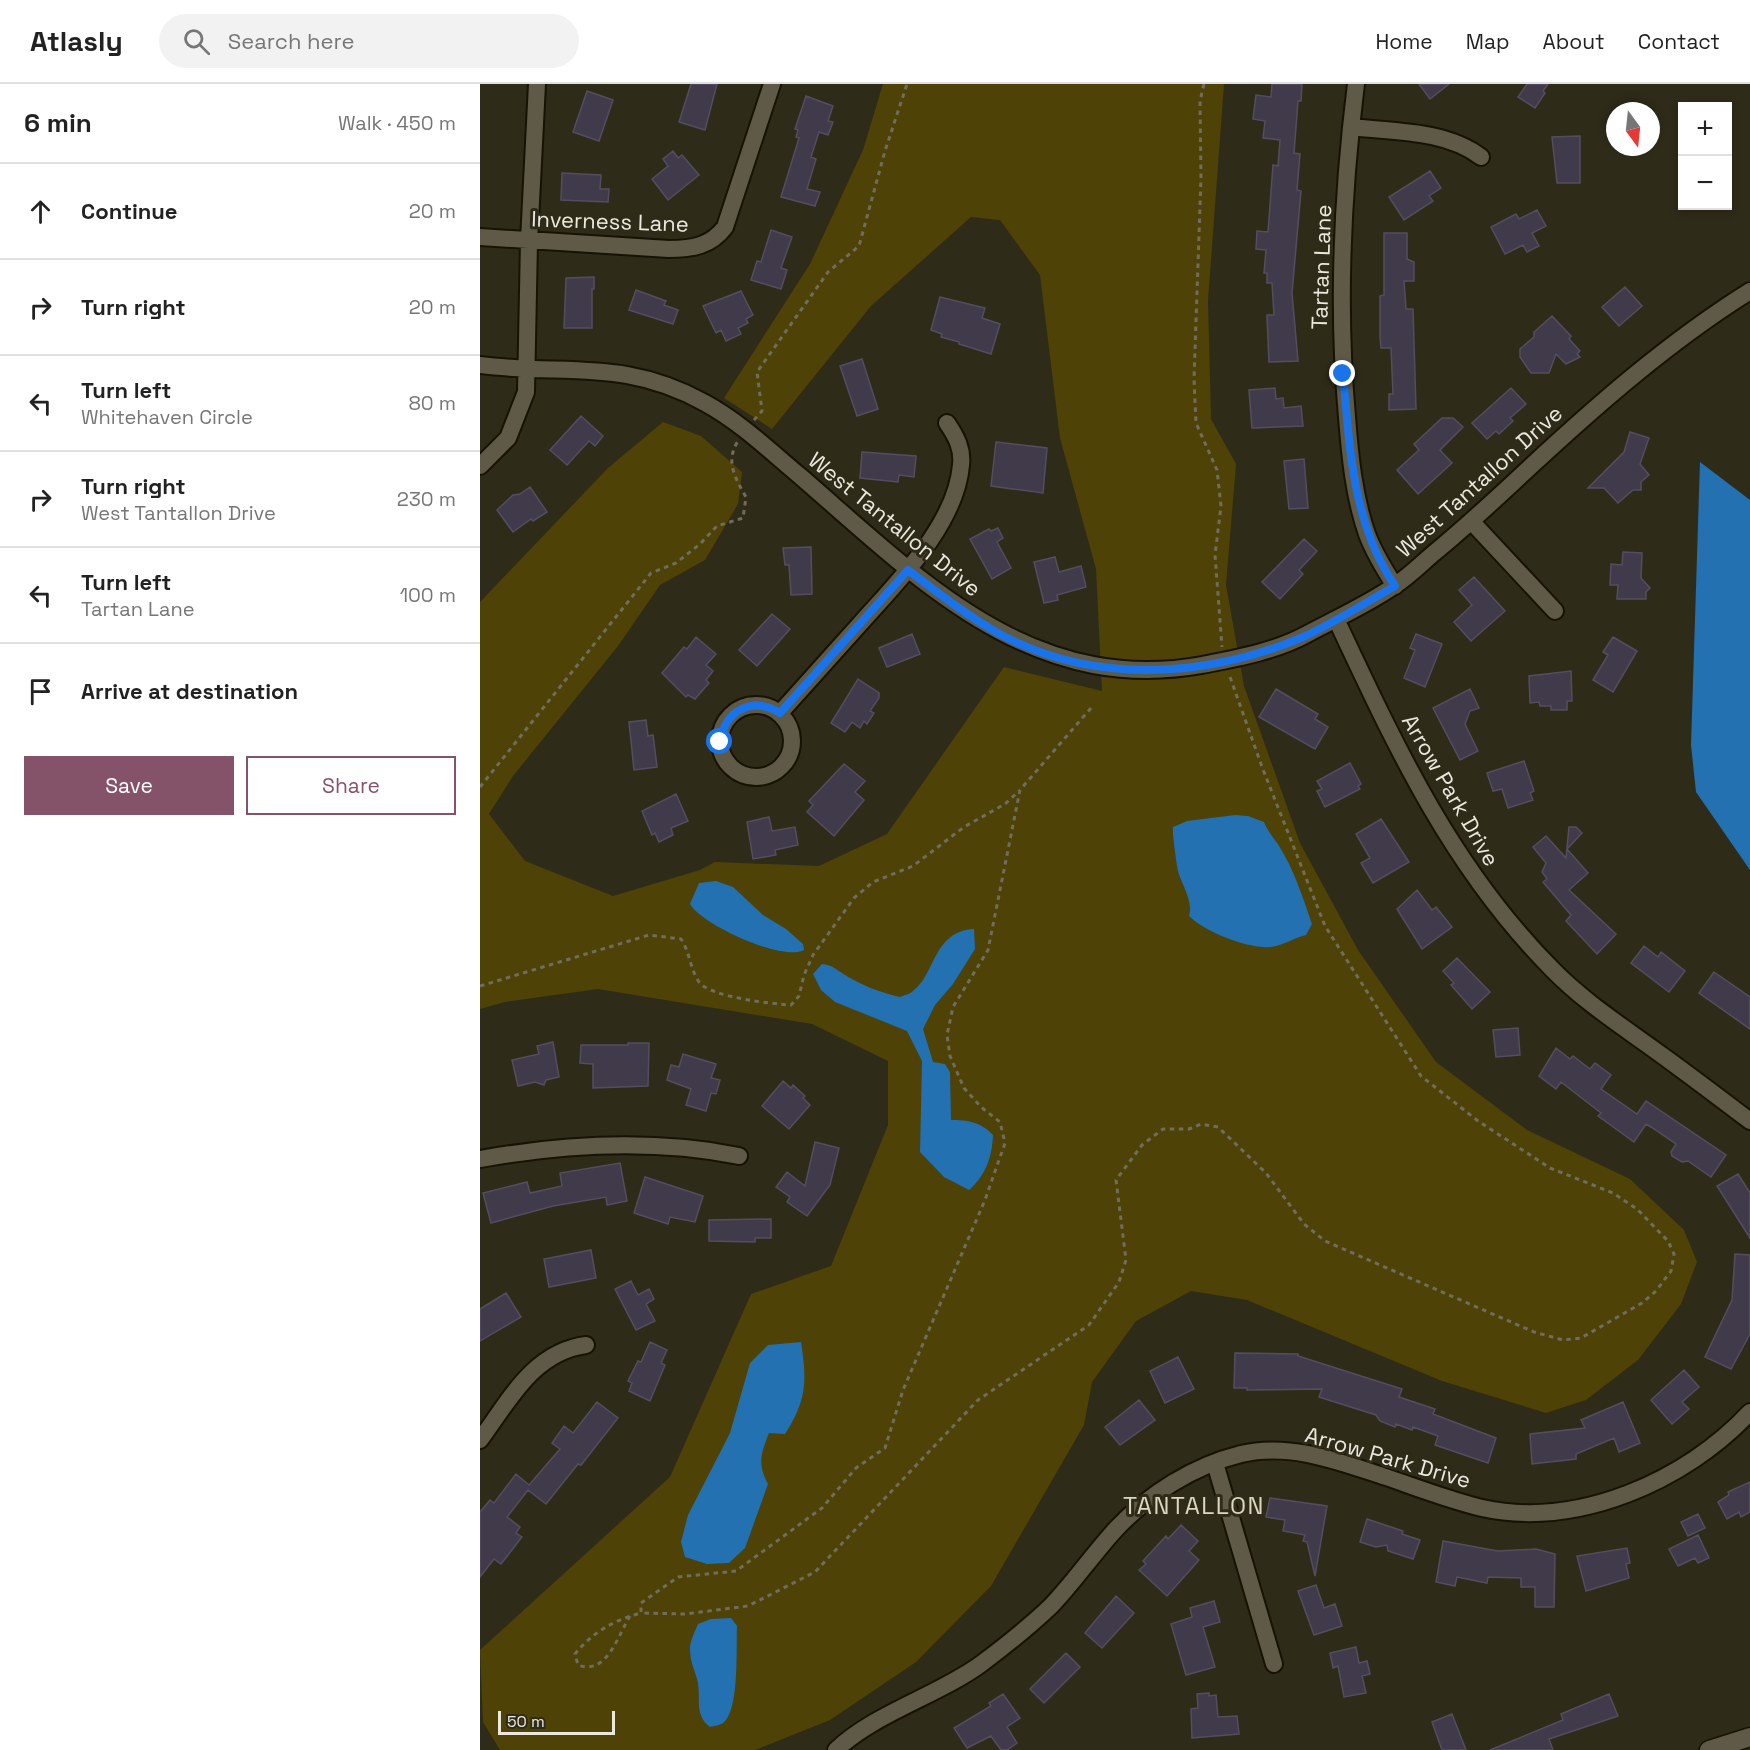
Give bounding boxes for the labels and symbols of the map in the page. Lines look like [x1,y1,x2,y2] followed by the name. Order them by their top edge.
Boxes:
[1606,102,1660,156] north arrow
[531,204,689,238] street label: Inverness Lane
[1305,204,1337,330] street label: Tartan Lane
[1329,360,1355,386] route end
[1390,399,1568,563] street label: West Tantallon Drive
[803,446,987,602] street label: West Tantallon Drive
[1396,709,1506,871] street label: Arrow Park Drive
[706,728,732,754] route start
[1302,1420,1474,1494] street label: Arrow Park Drive
[1123,1490,1265,1521] district label: TANTALLON
[498,1708,615,1736] scale bar

